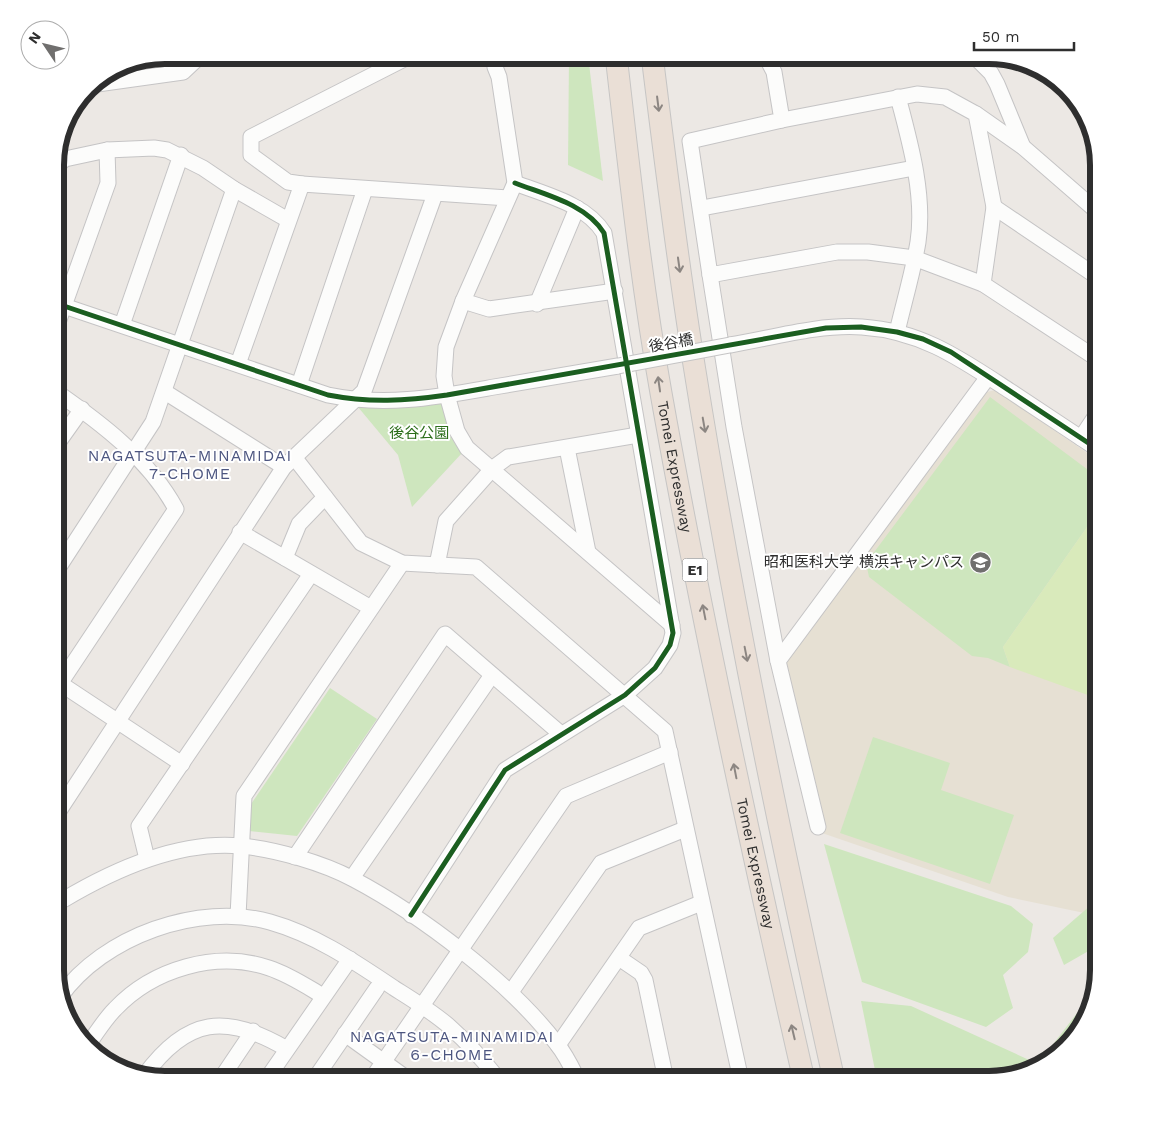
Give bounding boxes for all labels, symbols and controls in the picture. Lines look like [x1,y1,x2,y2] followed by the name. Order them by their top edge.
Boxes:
[20,20,70,70] north arrow
[974,20,1074,52] scale bar
[982,28,1019,46] text: 50 m
[25,29,44,46] text: N
[653,95,663,111] one-way arrow
[674,256,684,272] one-way arrow
[647,330,695,356] street label: 後谷橋
[654,376,664,392] one-way arrow
[654,399,696,534] street label: Tomei Expressway
[699,417,709,433] one-way arrow
[389,424,449,442] park label: 後谷公園
[88,446,292,483] district label: NAGATSUTA-MINAMIDAI 7-CHOME
[968,550,992,574] school or university icon: 昭和医科大学 横浜キャンパス
[764,553,964,571] place label: 昭和医科大学 横浜キャンパス
[682,558,708,582] road number: E1
[698,604,708,620] one-way arrow
[741,645,751,661] one-way arrow
[730,764,740,780] one-way arrow
[733,796,779,931] street label: Tomei Expressway
[788,1025,797,1041] one-way arrow
[350,1027,554,1064] district label: NAGATSUTA-MINAMIDAI 6-CHOME

